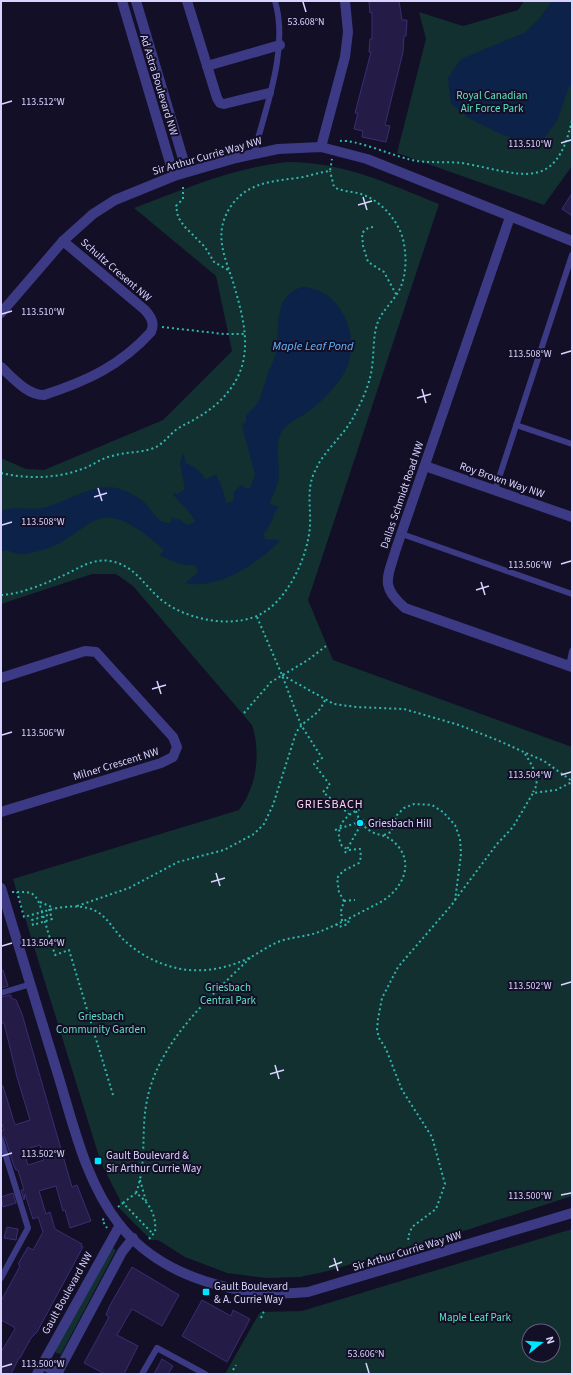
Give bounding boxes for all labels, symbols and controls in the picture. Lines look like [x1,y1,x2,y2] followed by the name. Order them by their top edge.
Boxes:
[287,15,325,29] text: 53.608°N
[136,33,182,138] street label: Ad Astra Boulevard NW
[456,88,528,116] park label: Royal Canadian Air Force Park
[21,95,65,109] text: 113.512°W
[150,133,264,179] street label: Sir Arthur Currie Way NW
[508,137,552,151] text: 113.510°W
[77,235,155,305] street label: Schultz Cresent NW
[21,305,65,319] text: 113.510°W
[272,338,354,355] water label: Maple Leaf Pond
[508,347,552,361] text: 113.508°W
[377,439,428,551] street label: Dallas Schmidt Road NW
[458,458,547,502] street label: Roy Brown Way NW
[21,515,65,529] text: 113.508°W
[508,558,552,572] text: 113.506°W
[21,726,65,740] text: 113.506°W
[71,744,161,784] street label: Milner Crescent NW
[508,768,552,782] text: 113.504°W
[296,796,364,813] district label: GRIESBACH
[368,816,432,831] place label: Griesbach Hill
[355,818,365,828] marker: Griesbach Hill
[21,936,65,950] text: 113.504°W
[508,979,552,993] text: 113.502°W
[200,980,257,1008] park label: Griesbach Central Park
[56,1009,146,1037] park label: Griesbach Community Garden
[21,1147,65,1161] text: 113.502°W
[106,1148,201,1176] place label: Gault Boulevard & Sir Arthur Currie Way
[93,1156,103,1166] marker: Gault Boulevard & Sir Arthur Currie Way
[508,1189,552,1203] text: 113.500°W
[351,1227,464,1275] street label: Sir Arthur Currie Way NW
[38,1249,96,1337] street label: Gault Boulevard NW
[214,1279,288,1307] place label: Gault Boulevard & A. Currie Way
[201,1287,211,1297] marker: Gault Boulevard & A. Currie Way
[439,1310,512,1325] park label: Maple Leaf Park
[521,1323,561,1363] north arrow
[542,1335,558,1346] text: N
[347,1347,385,1361] text: 53.606°N
[21,1357,65,1371] text: 113.500°W

